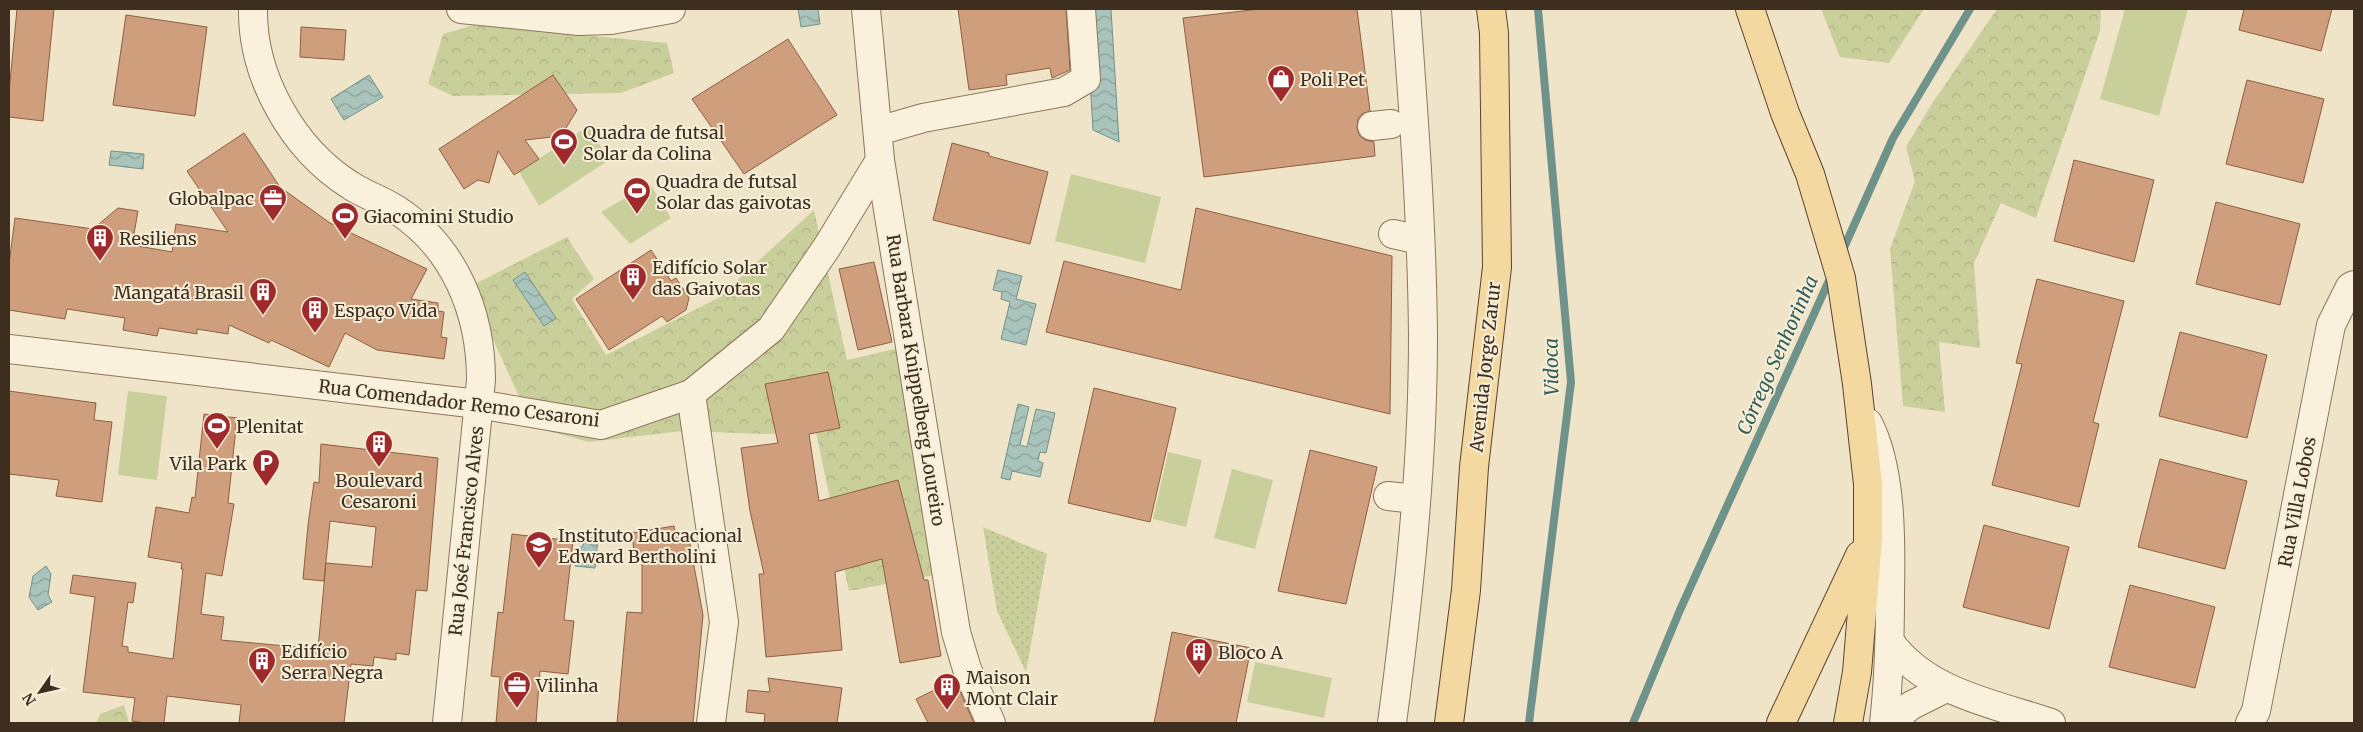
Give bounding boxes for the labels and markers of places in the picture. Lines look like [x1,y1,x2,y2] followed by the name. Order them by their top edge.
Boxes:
[1266,64,1296,103] shop icon: Poli Pet
[1300,68,1365,91] place label: Poli Pet
[583,121,725,165] place label: Quadra de futsal Solar da Colina
[549,127,579,166] sports icon: Quadra de futsal Solar da Colina
[656,170,811,214] place label: Quadra de futsal Solar das gaivotas
[622,176,652,215] sports icon: Quadra de futsal Solar das gaivotas
[258,183,288,222] office icon: Globalpac
[169,187,254,210] place label: Globalpac
[330,201,360,240] sports icon: Giacomini Studio
[364,205,513,228] place label: Giacomini Studio
[85,223,115,262] building icon: Resiliens
[119,227,197,250] place label: Resiliens
[652,256,767,300] place label: Edifício Solar das Gaivotas
[618,262,648,301] building icon: Edifício Solar das Gaivotas
[248,277,278,316] building icon: Mangatá Brasil
[114,281,244,304] place label: Mangatá Brasil
[300,295,330,334] building icon: Espaço Vida
[334,299,438,322] place label: Espaço Vida
[202,411,232,450] sports icon: Plenitat
[236,415,303,438] place label: Plenitat
[364,429,394,468] building icon: Boulevard Cesaroni
[251,448,281,487] parking icon: Vila Park
[169,452,248,475] place label: Vila Park
[335,469,423,513] place label: Boulevard Cesaroni
[558,524,743,568] place label: Instituto Educacional Edward Bertholini
[524,530,554,569] school or university icon: Instituto Educacional Edward Bertholini
[1184,637,1214,676] building icon: Bloco A
[281,640,384,684] place label: Edifício Serra Negra
[1218,641,1283,664] place label: Bloco A
[247,646,277,685] building icon: Edifício Serra Negra
[966,666,1058,710] place label: Maison Mont Clair
[502,670,532,709] office icon: Vilinha
[932,672,962,711] building icon: Maison Mont Clair
[535,674,599,697] place label: Vilinha

